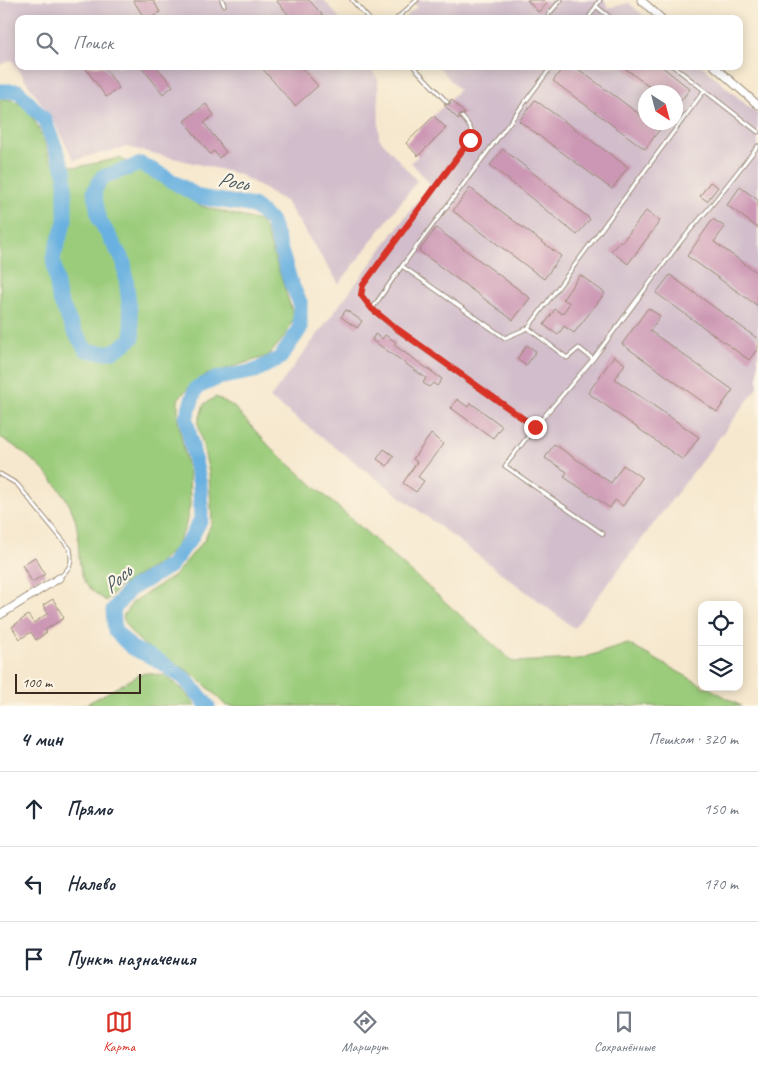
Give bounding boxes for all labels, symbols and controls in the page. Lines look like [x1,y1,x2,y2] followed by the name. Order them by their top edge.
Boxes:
[15,15,743,70] search box
[33,29,61,57] icon: search
[73,31,113,55] text: Поиск
[638,85,683,130] north arrow
[459,129,482,152] route start
[216,166,253,197] water label: Рось
[524,416,547,439] route end
[97,557,139,599] water label: Рось
[698,601,743,691] map controls
[698,601,743,646] button: locate
[698,646,743,691] button: layers
[15,671,141,694] scale bar
[22,674,52,691] text: 100 m
[20,726,63,752] text: 4 мин
[649,729,738,749] text: Пешком · 320 m
[20,795,48,823] icon: ahead
[67,797,112,821] text: Прямо
[704,799,738,819] text: 150 m
[20,870,48,898] icon: left
[67,872,115,896] text: Налево
[704,874,738,894] text: 170 m
[20,945,48,973] icon: arrive
[67,947,196,971] text: Пункт назначения
[103,1008,135,1055] tab: Карта
[342,1008,388,1055] tab: Маршрут
[594,1008,655,1055] tab: Сохранённые

